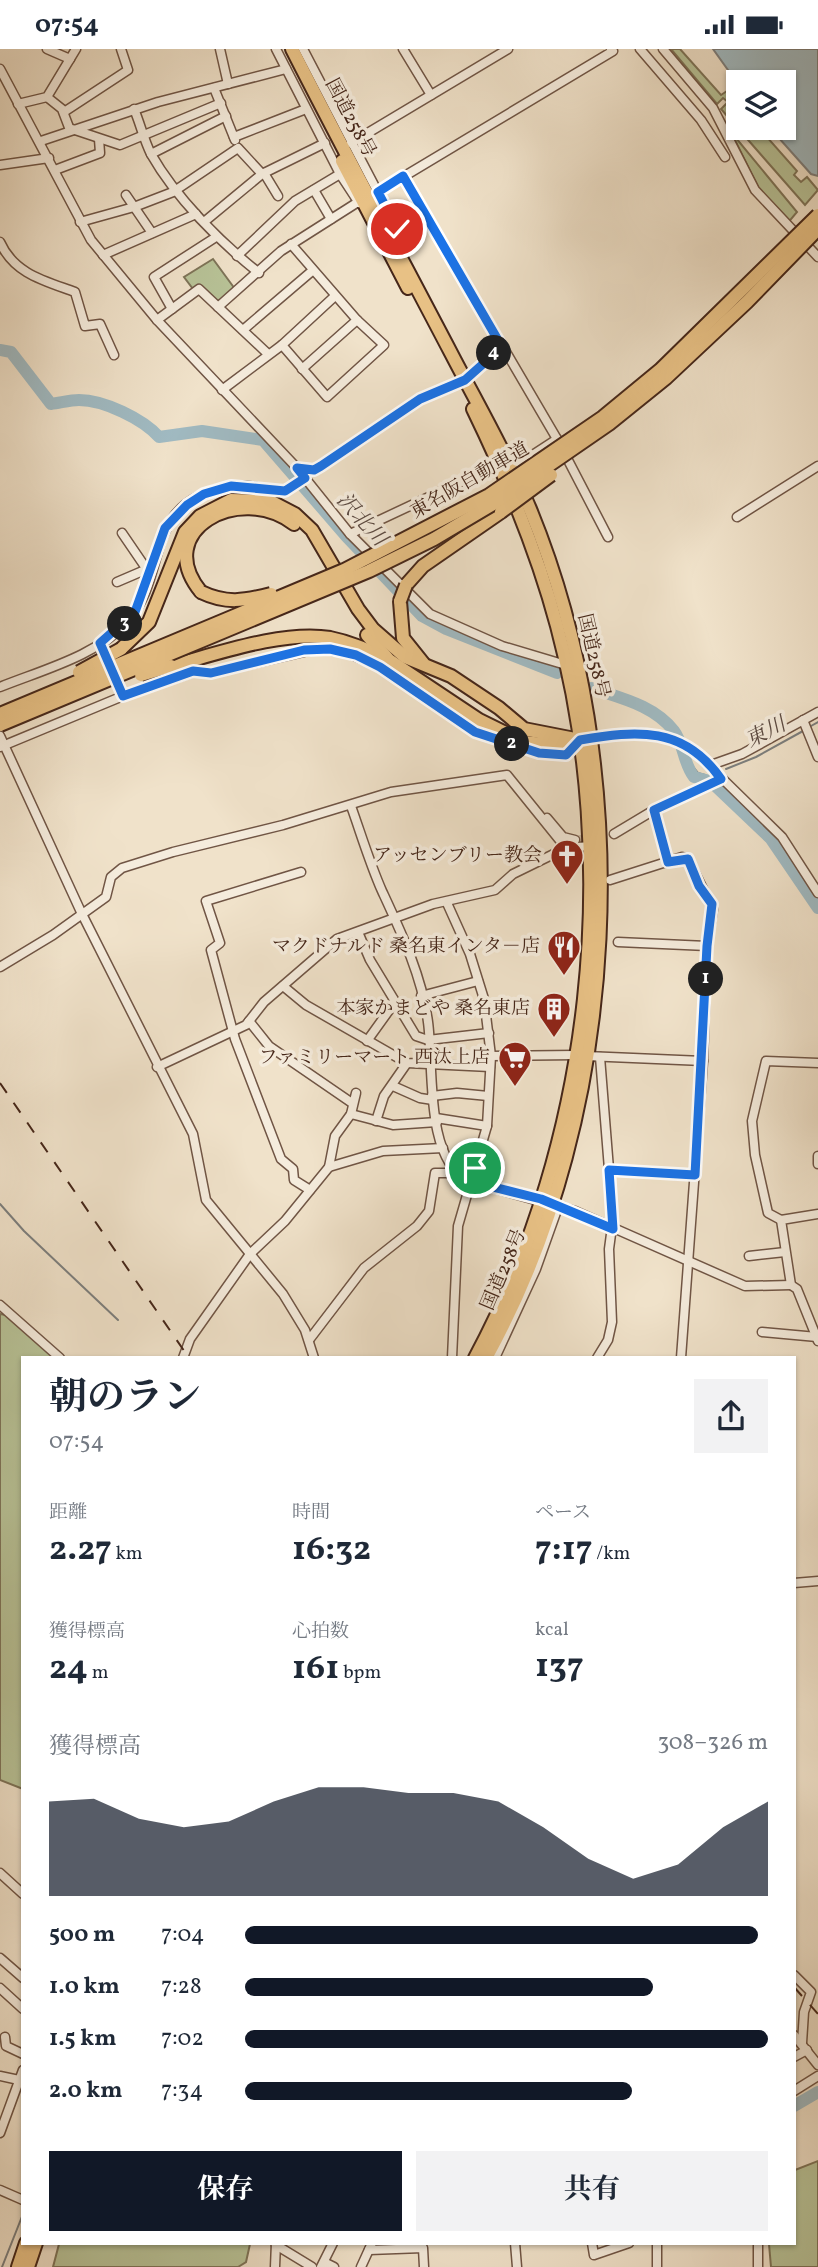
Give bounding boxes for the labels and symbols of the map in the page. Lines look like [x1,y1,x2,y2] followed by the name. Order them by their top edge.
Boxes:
[318,74,382,162] street label: 国道258号
[367,199,427,259] pin
[476,335,512,371] pin: 4
[406,436,534,526] street label: 東名阪自動車道
[329,487,394,555] water label: 沢北川
[108,607,142,641] pin: 3
[571,611,615,701] street label: 国道258号
[741,710,793,755] water label: 東川
[494,727,530,761] pin: 2
[548,837,586,886] church icon: アッセンブリー教会
[373,843,542,869] place label: アッセンブリー教会
[545,928,583,977] restaurant icon: マクドナルド 桑名東インタ－店
[272,934,540,960] place label: マクドナルド 桑名東インタ－店
[688,961,724,997] pin: 1
[535,990,573,1039] building icon: 本家かまどや 桑名東店
[336,996,530,1022] place label: 本家かまどや 桑名東店
[496,1039,534,1088] supermarket icon: ファミリーマート 西汰上店
[259,1045,490,1071] place label: ファミリーマート 西汰上店
[445,1138,505,1198] pin
[475,1225,533,1315] street label: 国道258号

